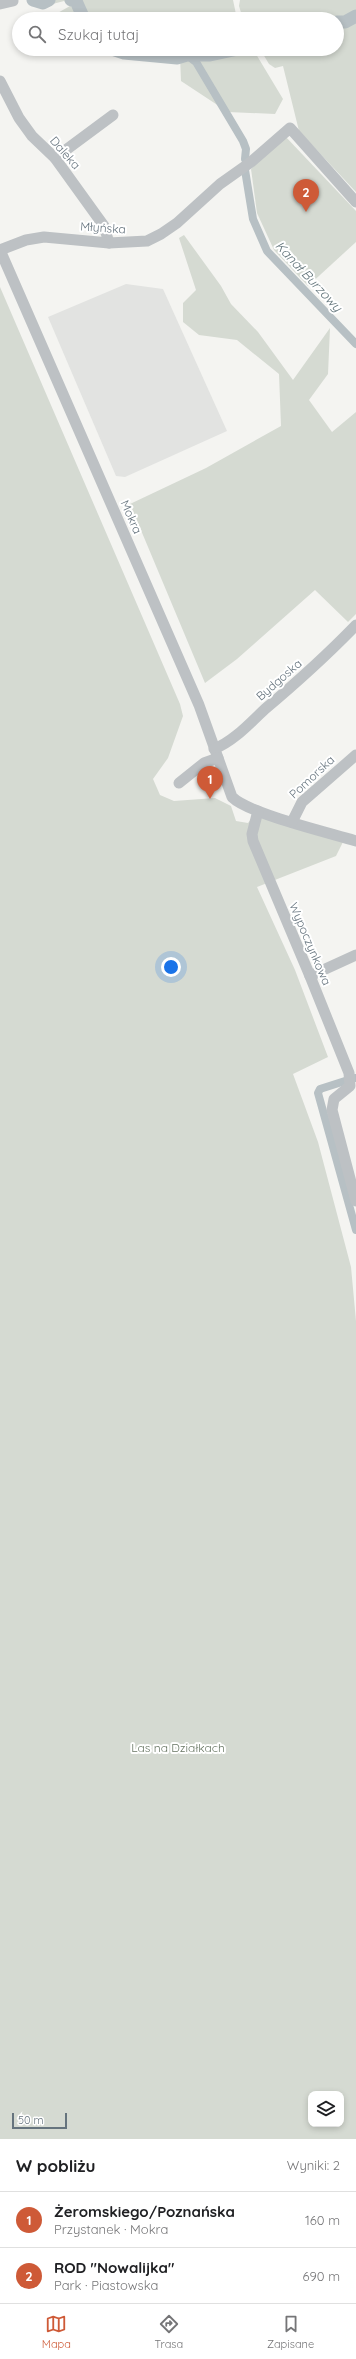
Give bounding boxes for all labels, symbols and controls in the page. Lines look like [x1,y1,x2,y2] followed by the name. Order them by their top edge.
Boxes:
[12,12,344,56] search box
[26,23,48,45] icon: search
[58,25,139,44] text: Szukaj tutaj
[47,133,84,172] street label: Daleka
[293,179,319,212] pin: 2
[80,218,126,237] street label: Młyńska
[272,237,346,315] water label: Kanał Burzowy
[117,498,145,536] street label: Mokra
[253,656,305,704] street label: Bydgoska
[286,752,337,801] street label: Pomorska
[197,766,223,799] pin: 1
[286,900,335,987] street label: Wypoczynkowa
[161,957,181,977] your location
[131,1740,225,1755] park label: Las na Działkach
[308,2091,344,2127] map controls
[308,2091,344,2127] button: layers
[12,2111,67,2130] scale bar
[18,2113,44,2127] text: 50 m
[16,2155,96,2176] text: W pobliżu
[287,2157,340,2173] text: Wyniki: 2
[54,2202,235,2221] text: Żeromskiego/Poznańska
[26,2212,32,2228] text: 1
[305,2212,340,2228] text: 160 m
[54,2221,168,2237] text: Przystanek · Mokra
[54,2258,174,2277] text: ROD "Nowalijka"
[25,2268,33,2284] text: 2
[303,2268,340,2284] text: 690 m
[54,2277,158,2293] text: Park · Piastowska
[42,2313,71,2351] tab: Mapa
[155,2313,183,2351] tab: Trasa
[267,2313,314,2351] tab: Zapisane

